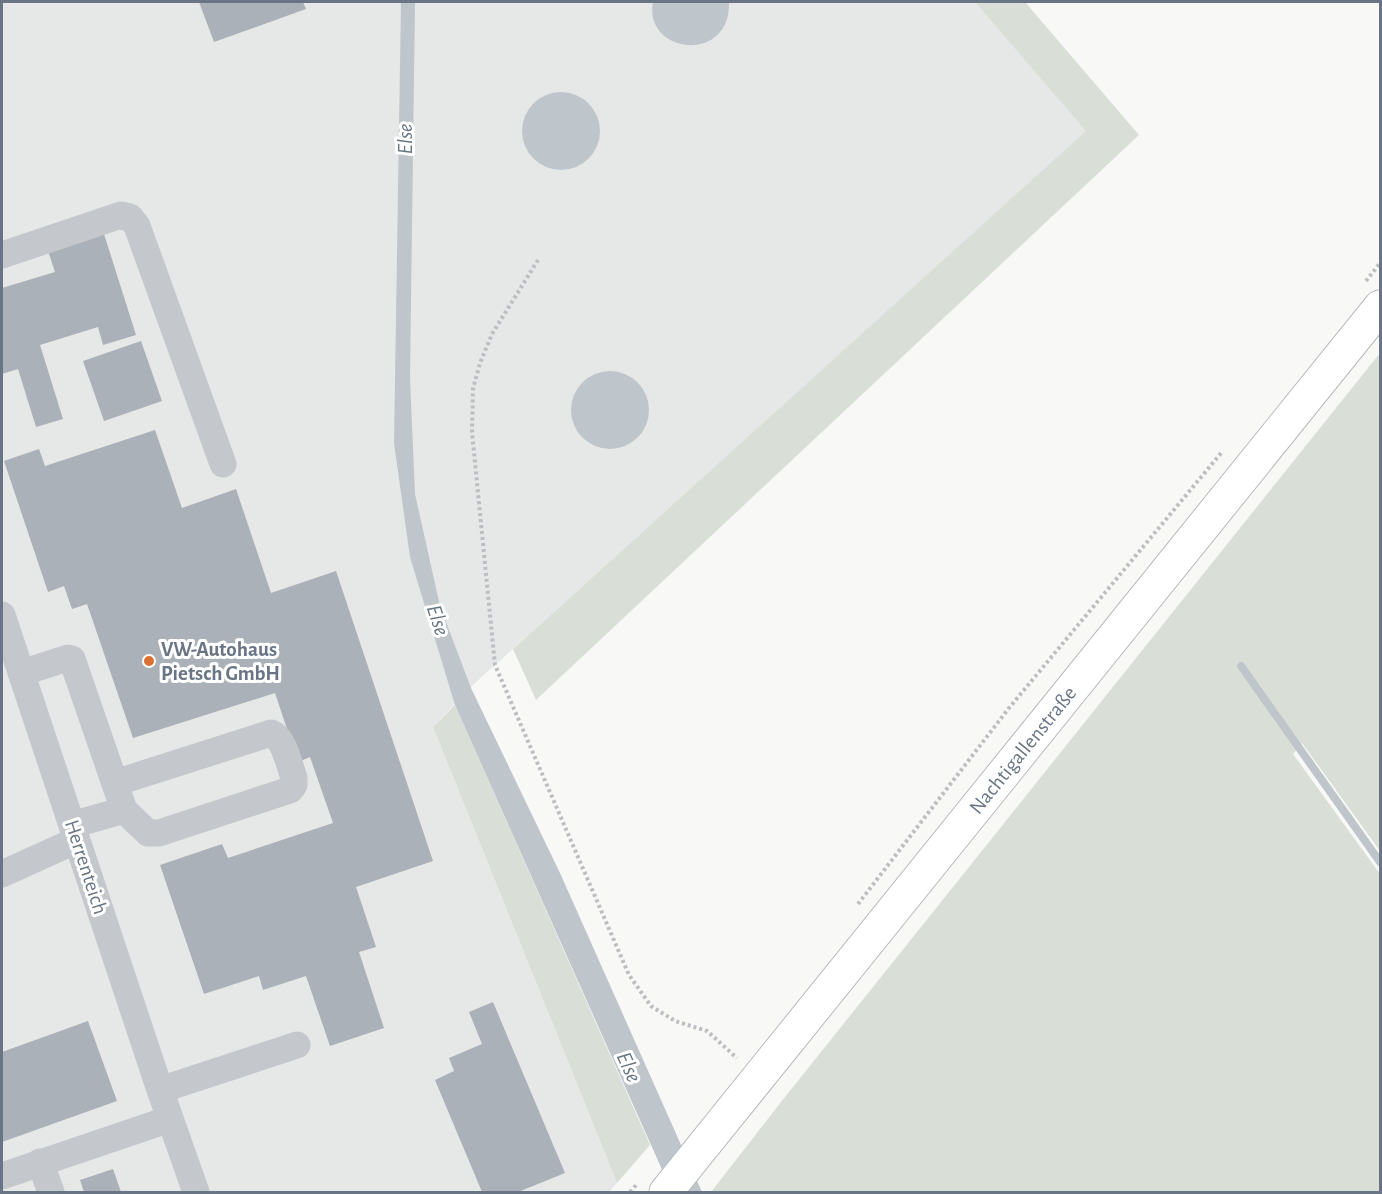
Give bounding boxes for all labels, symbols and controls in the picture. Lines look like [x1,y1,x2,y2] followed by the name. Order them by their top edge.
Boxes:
[394,124,416,154] water label: Else
[423,602,453,638] water label: Else
[161,639,280,684] place label: VW-Autohaus Pietsch GmbH
[142,654,156,668] marker: VW-Autohaus Pietsch GmbH
[965,682,1080,818] street label: Nachtigallenstraße
[61,817,111,917] street label: Herrenteich
[613,1048,645,1086] water label: Else

